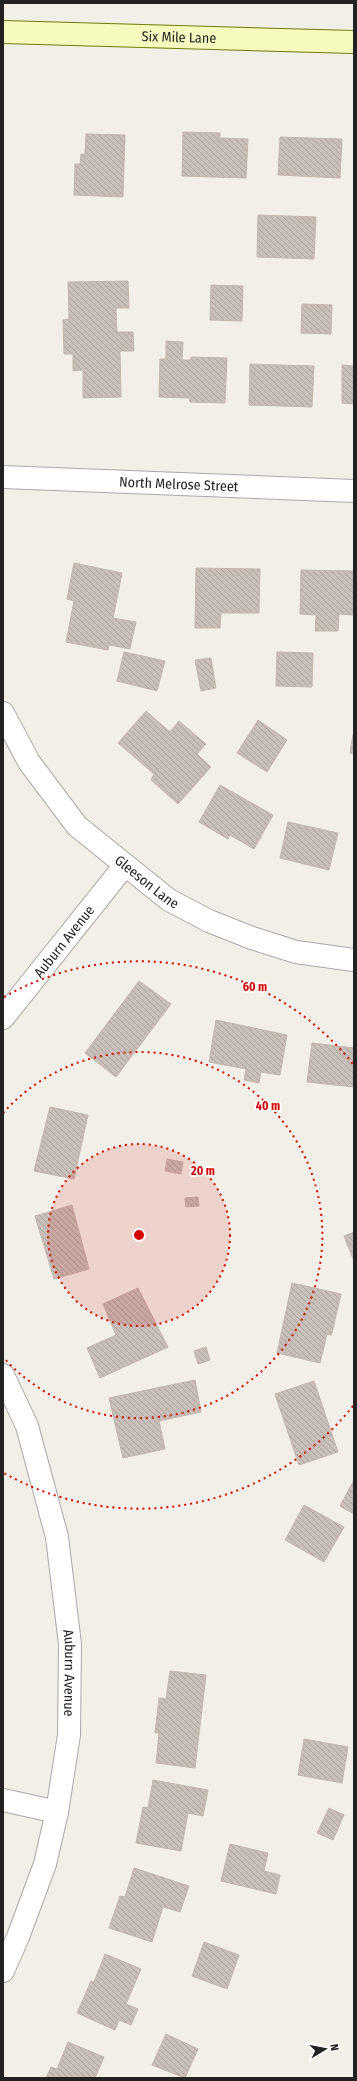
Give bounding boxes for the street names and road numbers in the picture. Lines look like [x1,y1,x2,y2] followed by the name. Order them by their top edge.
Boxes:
[141,28,217,47] street label: Six Mile Lane
[119,474,239,495] street label: North Melrose Street
[111,852,182,913] street label: Gleeson Lane
[31,902,98,981] street label: Auburn Avenue
[59,1628,78,1717] street label: Auburn Avenue

